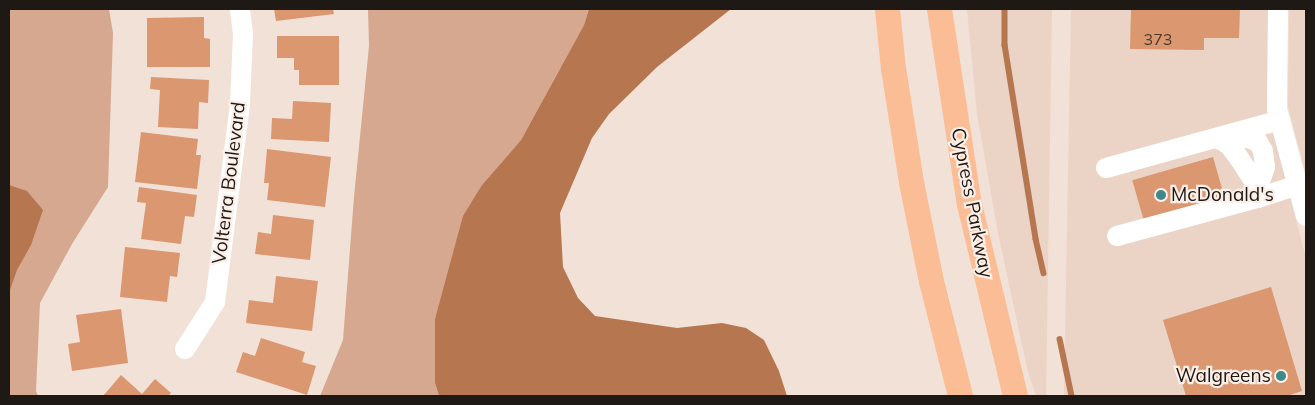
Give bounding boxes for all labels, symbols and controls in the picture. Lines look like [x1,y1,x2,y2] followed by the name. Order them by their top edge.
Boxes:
[1144,29,1172,49] house number: 373
[208,101,250,265] street label: Volterra Boulevard
[946,126,998,280] street label: Cypress Parkway
[1171,184,1274,206] place label: McDonald's
[1155,189,1167,201] marker: McDonald's
[1176,365,1271,387] place label: Walgreens
[1275,370,1287,382] marker: Walgreens

